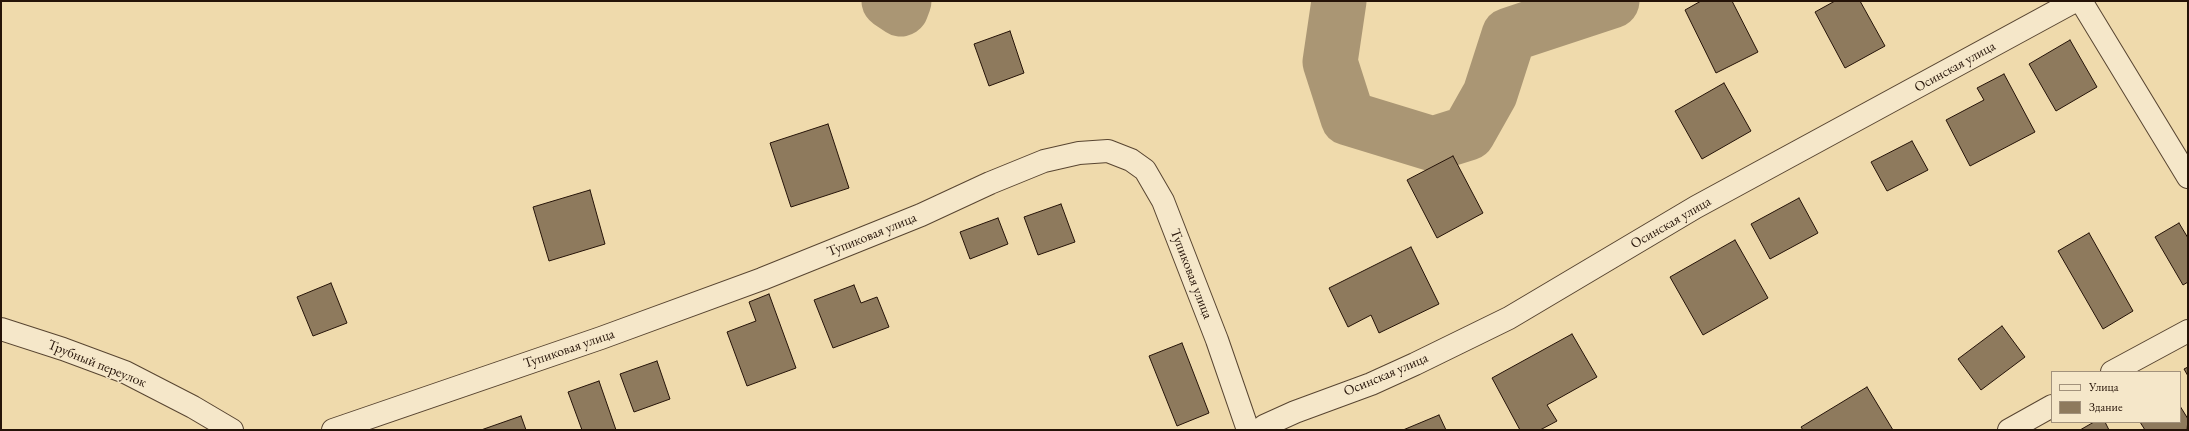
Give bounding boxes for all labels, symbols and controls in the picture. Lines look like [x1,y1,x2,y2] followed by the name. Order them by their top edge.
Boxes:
[1911,38,1999,96] street label: Осинская улица
[1628,193,1714,253] street label: Осинская улица
[825,209,919,261] street label: Тупиковая улица
[1166,227,1216,321] street label: Тупиковая улица
[521,326,617,372] street label: Тупиковая улица
[45,337,149,391] street label: Трубный переулок
[1341,350,1431,400] street label: Осинская улица
[2051,371,2181,423] legend
[2089,379,2119,395] text: Улица
[2089,399,2123,415] text: Здание

